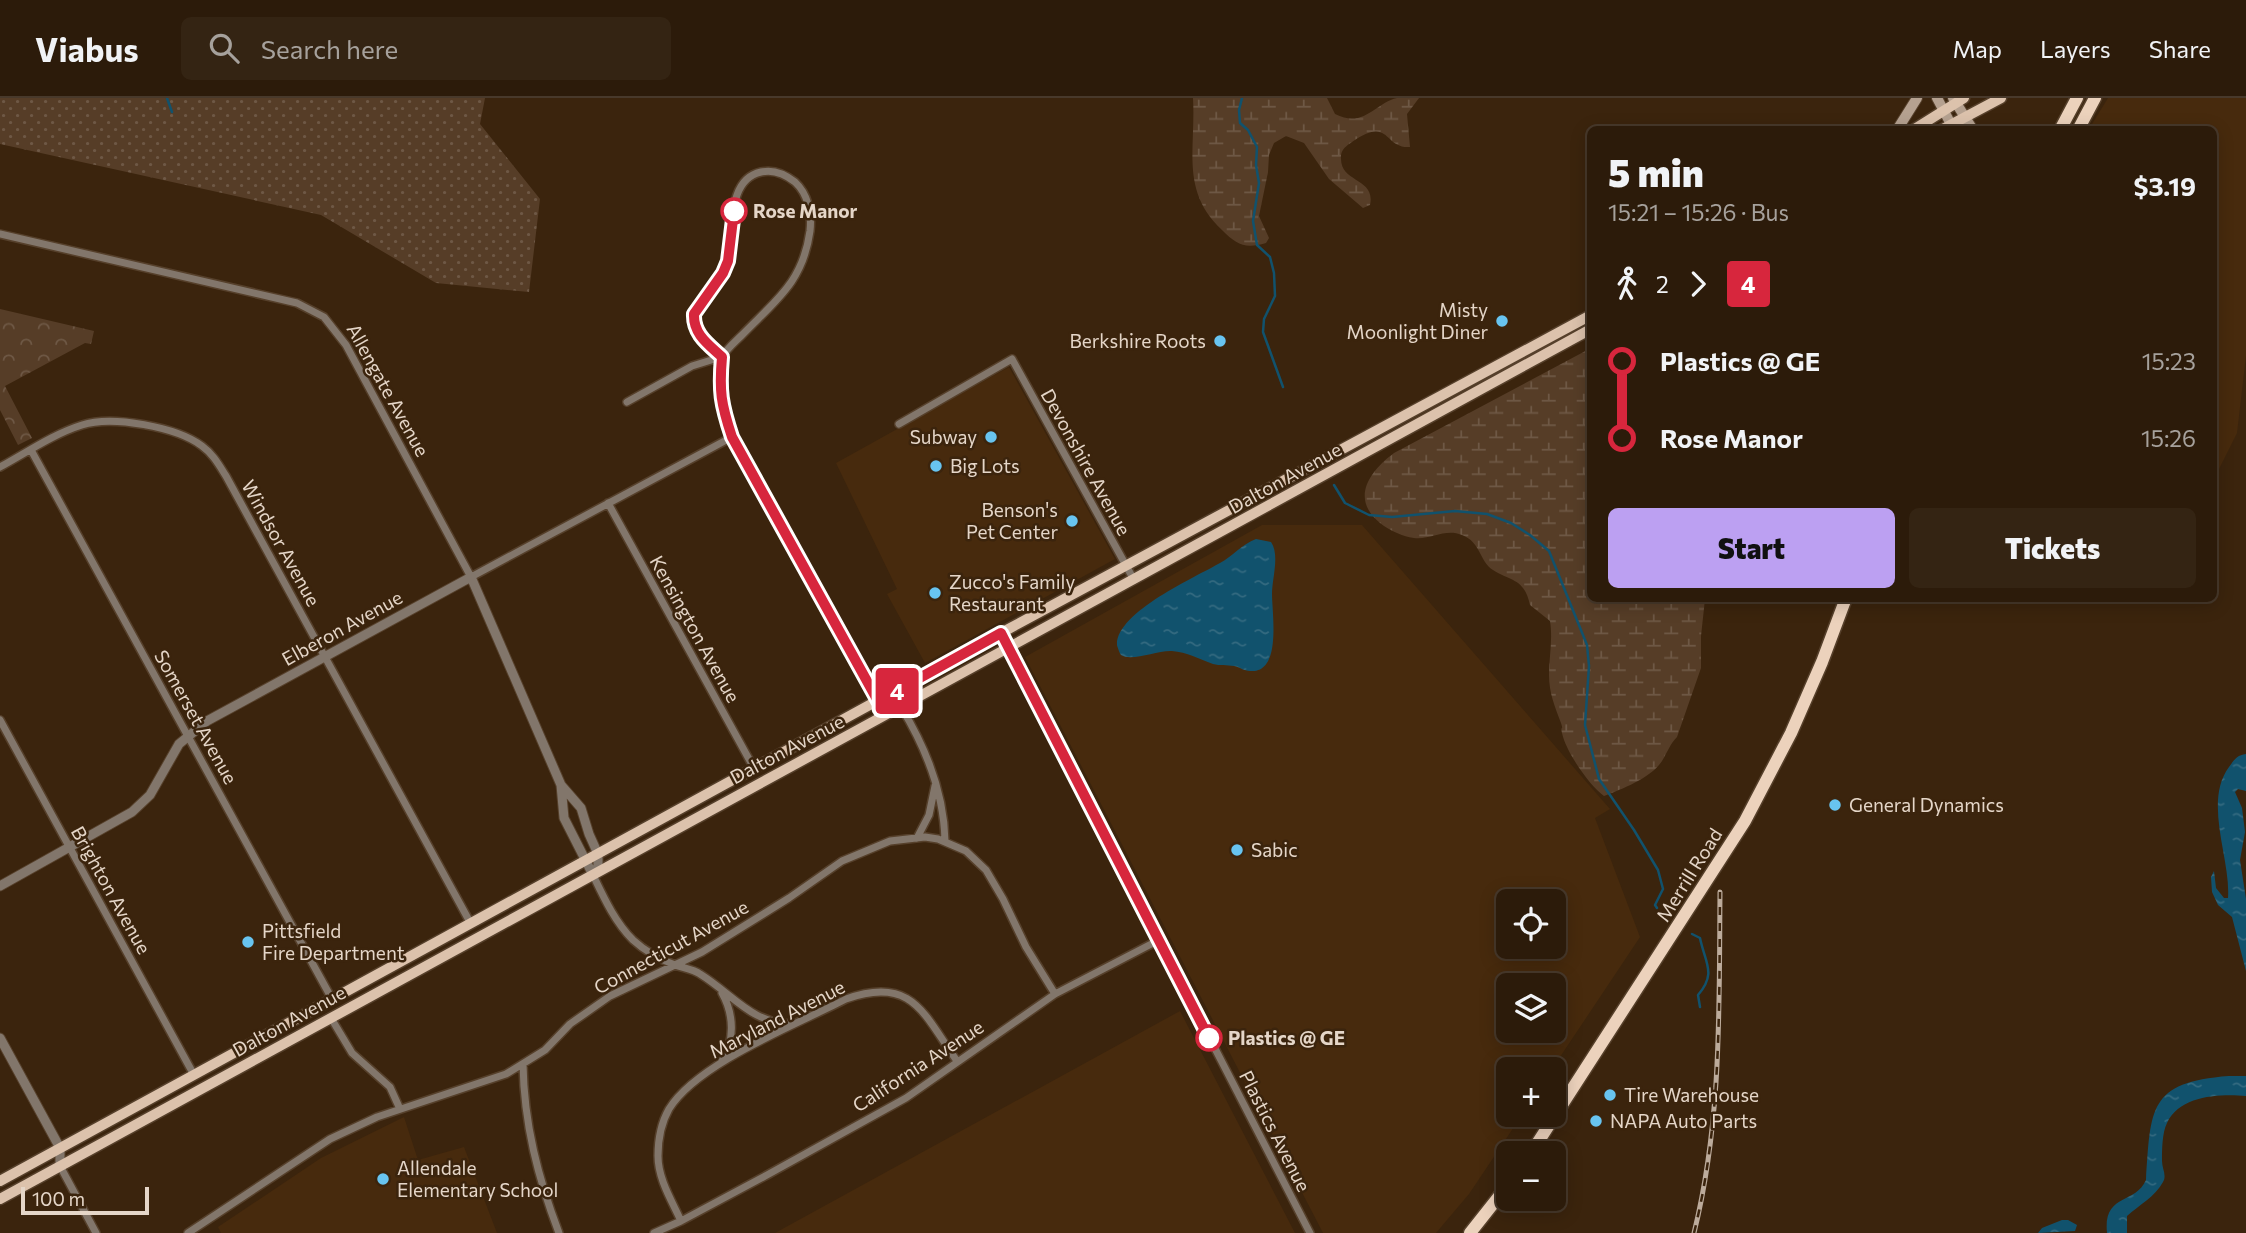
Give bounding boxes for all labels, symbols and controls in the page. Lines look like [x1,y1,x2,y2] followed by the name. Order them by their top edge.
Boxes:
[181,17,671,80] search box
[35,28,139,69] text: Viabus
[205,29,243,67] icon: search
[261,33,398,64] text: Search here
[1953,34,2002,63] text: Map
[2040,34,2111,63] text: Layers
[2149,34,2211,63] text: Share
[1608,148,1704,195] text: 5 min
[2134,170,2196,201] text: $3.19
[721,198,747,224] marker: Rose Manor
[1608,198,1789,226] text: 15:21 – 15:26 · Bus
[753,199,858,222] place label: Rose Manor
[1608,265,1646,303] icon: walk
[1679,265,1717,303] icon: forward
[1741,269,1756,298] text: 4
[1656,270,1669,298] text: 2
[1347,298,1488,343] place label: Misty Moonlight Diner
[1494,313,1510,329] marker: Misty Moonlight Diner
[342,319,434,460] street label: Allengate Avenue
[1069,329,1206,352] place label: Berkshire Roots
[1212,333,1228,349] marker: Berkshire Roots
[1660,345,1820,376] text: Plastics @ GE
[2142,347,2196,375] text: 15:23
[1037,384,1136,539] street label: Devonshire Avenue
[1660,422,1803,453] text: Rose Manor
[2141,424,2196,452] text: 15:26
[910,425,977,448] place label: Subway
[983,429,999,445] marker: Subway
[1224,437,1345,518] street label: Dalton Avenue
[950,454,1020,477] place label: Big Lots
[928,458,944,474] marker: Big Lots
[237,476,326,610] street label: Windsor Avenue
[966,498,1058,543] place label: Benson's Pet Center
[1608,508,1895,588] button: Start
[1909,508,2196,588] button: Tickets
[1064,513,1080,529] marker: Benson's Pet Center
[645,551,745,706] street label: Kensington Avenue
[949,570,1075,615] place label: Zucco's Family Restaurant
[278,585,406,670] street label: Elberon Avenue
[927,585,943,601] marker: Zucco's Family Restaurant
[150,646,243,788] street label: Somerset Avenue
[874,668,920,714] line badge: 4
[890,676,904,705] text: 4
[726,709,848,788] street label: Dalton Avenue
[1849,793,2004,816] place label: General Dynamics
[1827,797,1843,813] marker: General Dynamics
[67,822,156,958] street label: Brighton Avenue
[1651,824,1726,926] street label: Merrill Road
[1251,838,1298,861] place label: Sabic
[1229,842,1245,858] marker: Sabic
[1496,889,1566,1211] map controls
[1496,889,1566,959] button: locate
[590,895,752,999] street label: Connecticut Avenue
[262,919,405,964] place label: Pittsfield Fire Department
[240,934,256,950] marker: Pittsfield Fire Department
[1496,973,1566,1043] button: layers
[705,974,848,1063] street label: Maryland Avenue
[228,980,349,1061] street label: Dalton Avenue
[848,1015,987,1116] street label: California Avenue
[1196,1025,1222,1051] marker: Plastics @ GE
[1228,1026,1345,1049] place label: Plastics @ GE
[1496,1057,1566,1127] button: +
[1235,1066,1316,1195] street label: Plastics Avenue
[1624,1083,1759,1106] place label: Tire Warehouse
[1602,1087,1618,1103] marker: Tire Warehouse
[1610,1109,1757,1132] place label: NAPA Auto Parts
[1588,1113,1604,1129] marker: NAPA Auto Parts
[1496,1141,1566,1211] button: −
[397,1156,558,1201] place label: Allendale Elementary School
[375,1171,391,1187] marker: Allendale Elementary School
[21,1184,149,1216] scale bar
[32,1187,85,1210] text: 100 m

